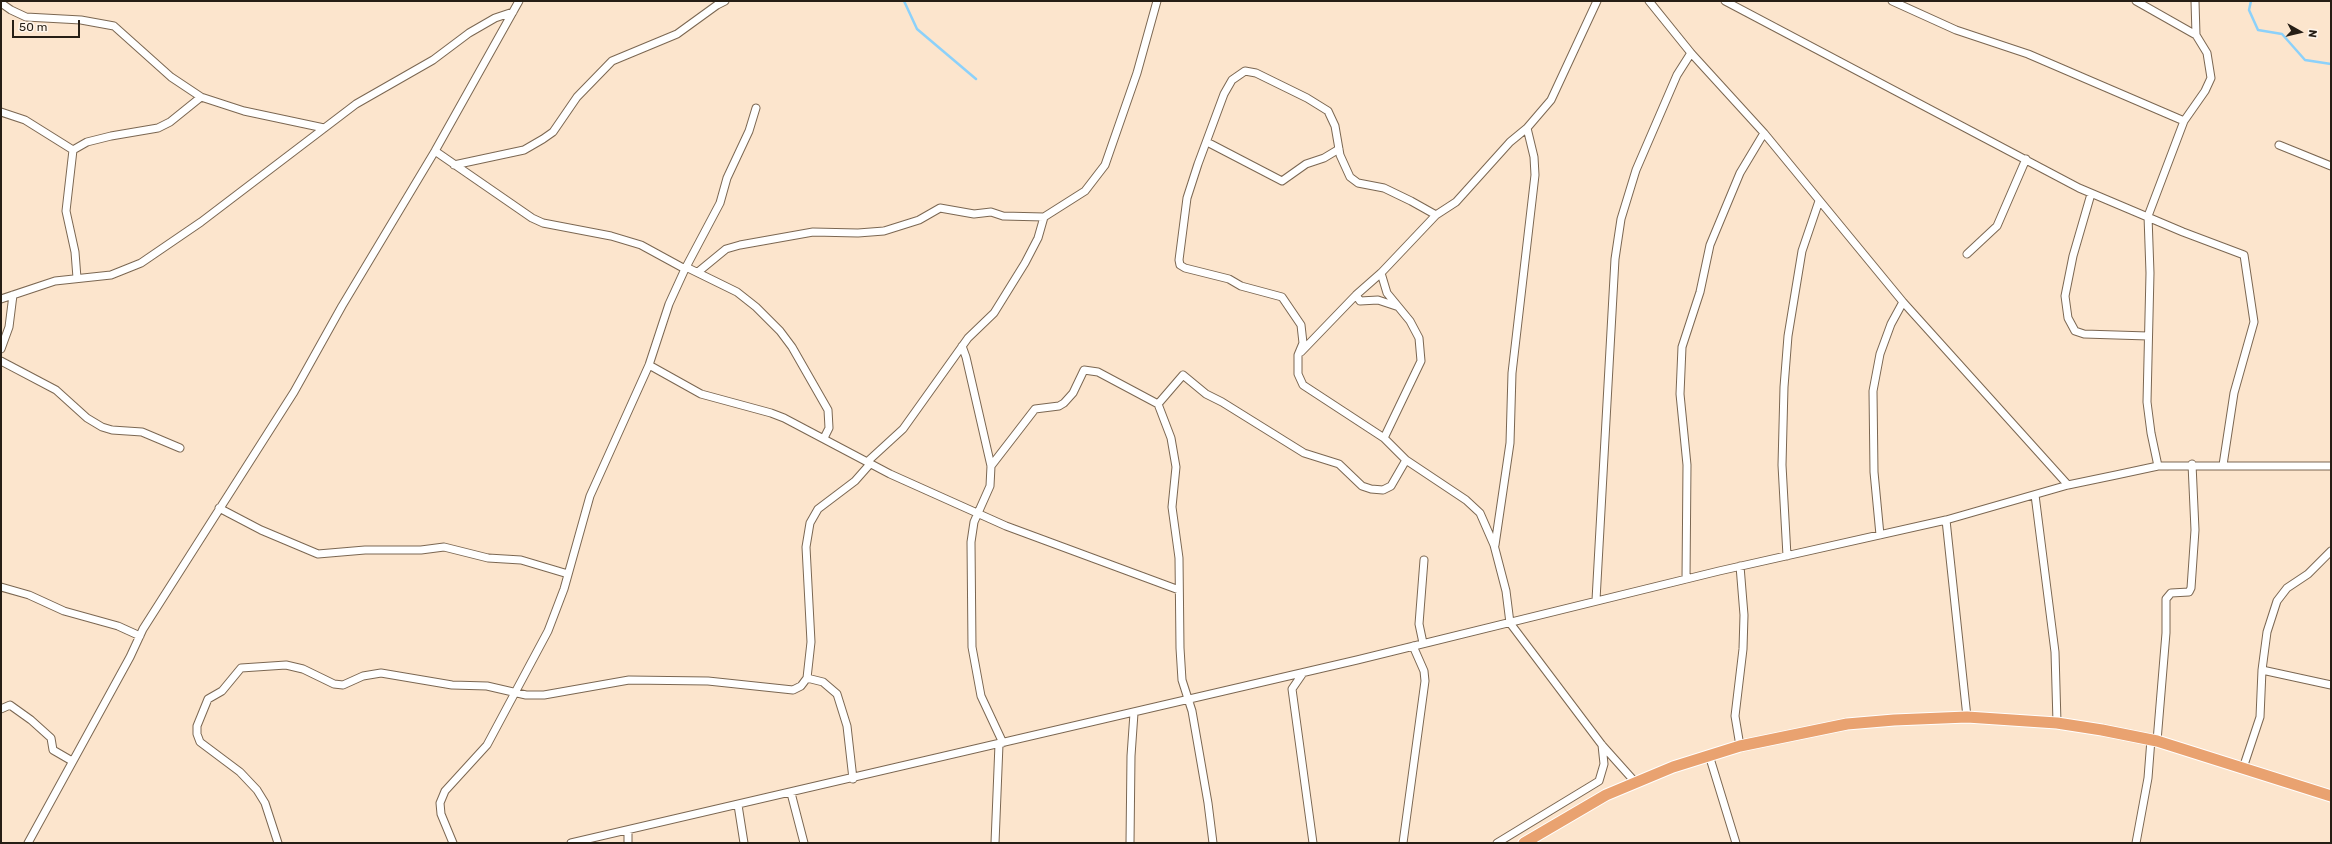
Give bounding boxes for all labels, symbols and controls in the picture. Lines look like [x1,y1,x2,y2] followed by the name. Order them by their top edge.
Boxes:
[14,12,82,38] scale bar
[2280,12,2320,52] north arrow
[19,20,47,34] text: 50 m
[2305,29,2319,39] text: N

